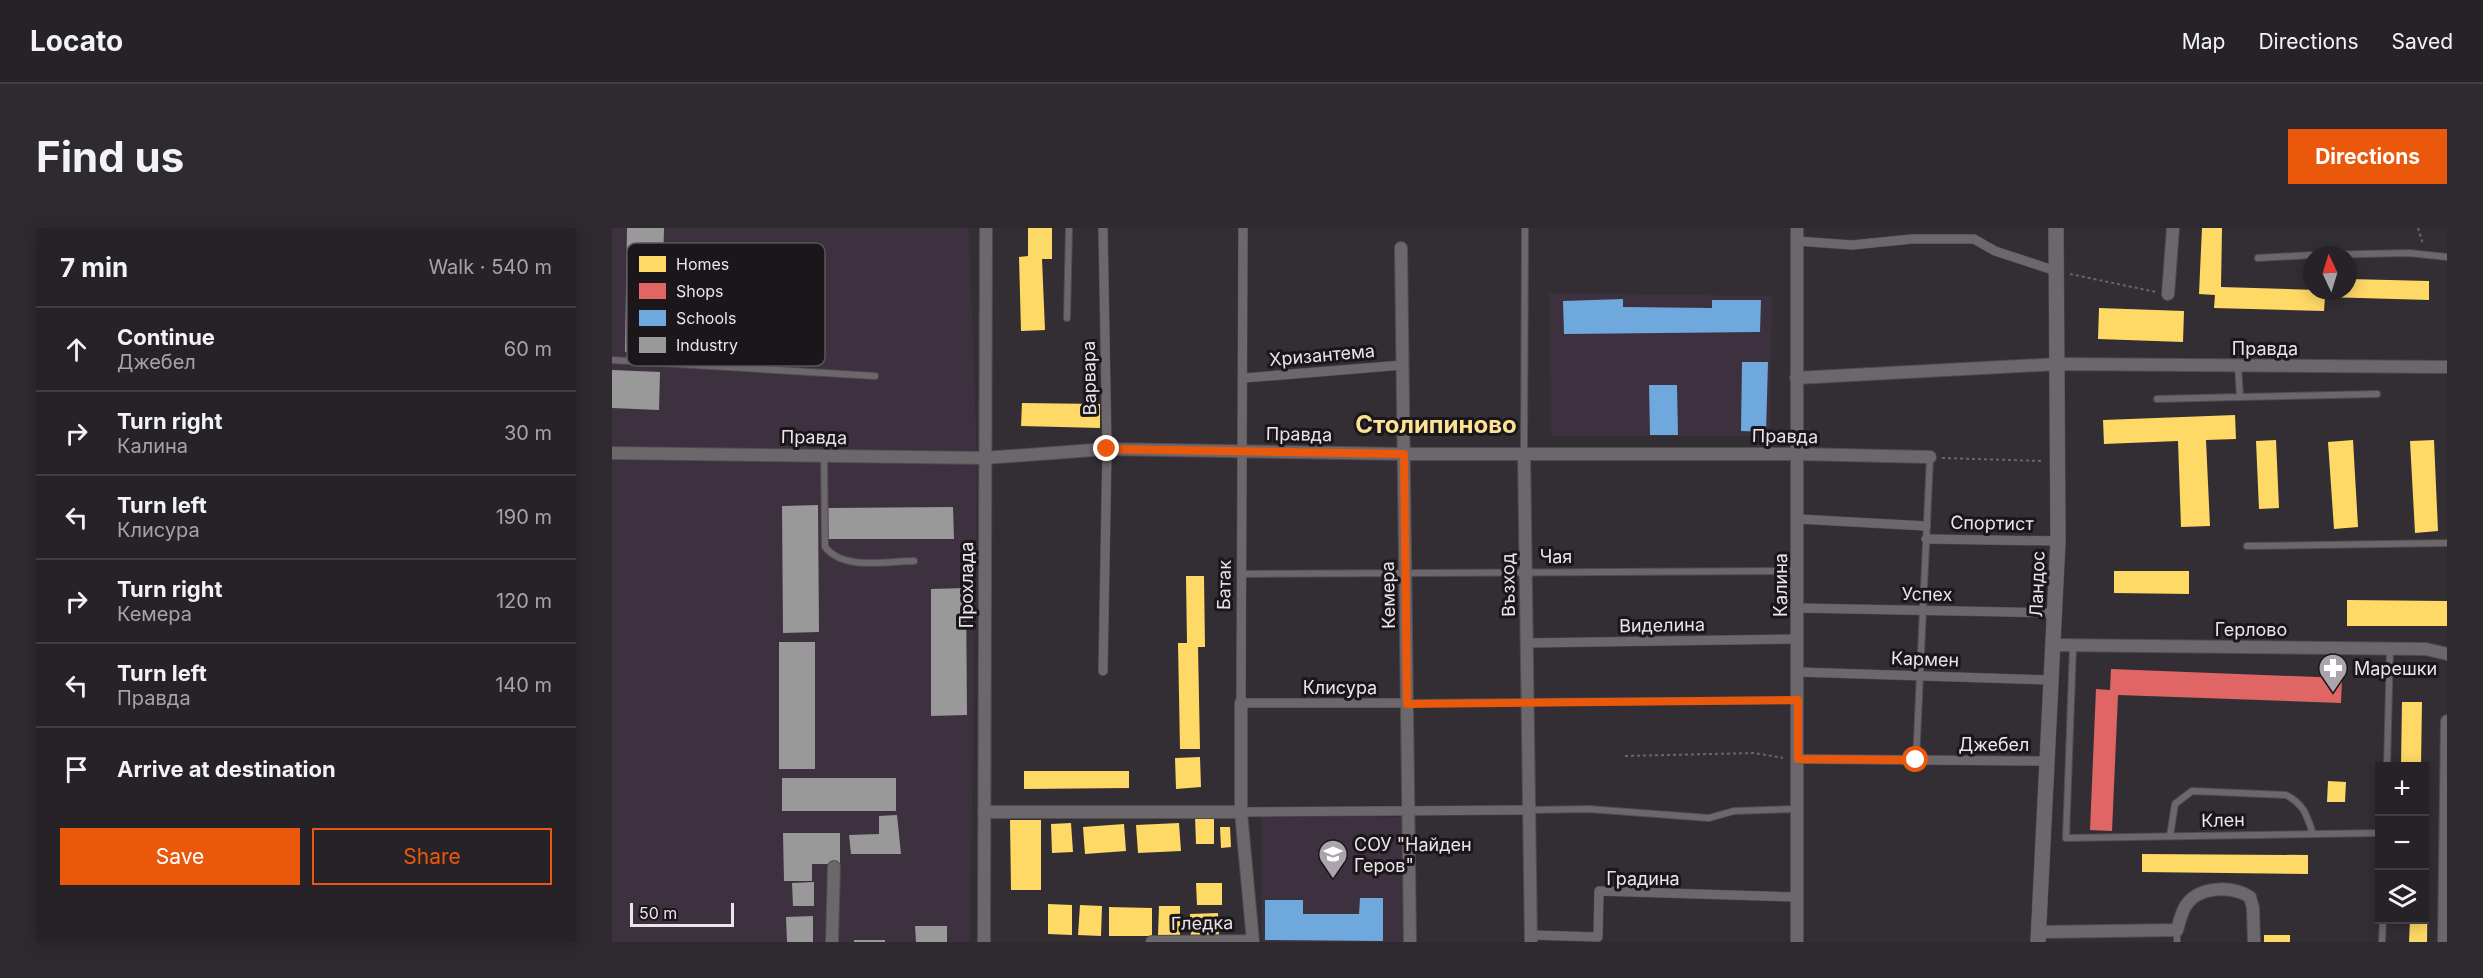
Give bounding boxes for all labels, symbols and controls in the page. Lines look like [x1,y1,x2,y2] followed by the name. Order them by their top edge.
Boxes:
[30,24,123,58] text: Locato
[2182,29,2225,54] text: Map
[2258,29,2359,54] text: Directions
[2392,29,2453,54] text: Saved
[2288,129,2447,184] button: Directions
[36,131,184,182] text: Find us
[627,243,825,366] legend
[2303,246,2357,300] north arrow
[60,252,128,283] text: 7 min
[676,254,729,274] text: Homes
[428,255,552,279] text: Walk · 540 m
[676,281,724,301] text: Shops
[676,308,736,328] text: Schools
[117,324,215,350] text: Continue
[60,333,93,366] icon: ahead
[676,335,738,355] text: Industry
[504,337,552,361] text: 60 m
[2232,338,2298,359] street label: Правда
[1268,340,1376,370] street label: Хризантема
[1078,341,1100,415] street label: Варвара
[117,350,196,374] text: Джебел
[117,408,223,434] text: Turn right
[1355,410,1517,439] district label: Столипиново
[60,417,93,450] icon: right
[504,421,552,445] text: 30 m
[1266,423,1332,445] street label: Правда
[1752,425,1818,447] street label: Правда
[781,426,847,448] street label: Правда
[117,434,188,458] text: Калина
[1093,435,1119,461] route end
[117,492,207,518] text: Turn left
[60,501,93,534] icon: left
[496,505,552,529] text: 190 m
[1950,512,2035,534] street label: Спортист
[117,518,200,542] text: Клисура
[956,542,977,628] street label: Прохлада
[1540,546,1572,567] street label: Чая
[2025,550,2049,618] street label: Ландос
[1497,553,1519,617] street label: Възход
[1770,553,1791,617] street label: Калина
[1213,560,1235,610] street label: Батак
[1377,561,1399,629] street label: Кемера
[117,576,223,602] text: Turn right
[1901,583,1953,605] street label: Успех
[60,585,93,618] icon: right
[496,589,552,613] text: 120 m
[117,602,192,626] text: Кемера
[1619,614,1705,636] street label: Виделина
[2215,619,2287,640] street label: Герлово
[1891,647,1959,671] street label: Кармен
[2317,652,2349,694] pharmacy icon: Марешки
[2354,658,2437,679] place label: Марешки
[117,660,207,686] text: Turn left
[60,669,93,702] icon: left
[495,673,552,697] text: 140 m
[1303,677,1377,698] street label: Клисура
[117,686,191,710] text: Правда
[1959,734,2029,755] street label: Джебел
[1902,746,1928,772] route start
[60,753,93,786] icon: arrive
[117,756,336,782] text: Arrive at destination
[2375,762,2429,924] map controls
[2375,762,2429,816] button: +
[2201,809,2245,831] street label: Клен
[2375,816,2429,870] button: −
[60,828,300,885] button: Save
[312,828,552,885] button: Share
[1354,834,1472,876] place label: СОУ "Найден Геров"
[1317,838,1349,880] school or university icon: СОУ "Найден Геров"
[1606,868,1680,889] street label: Градина
[2375,870,2429,924] button: layers
[630,900,734,928] scale bar
[639,903,677,923] text: 50 m
[1171,912,1233,934] street label: Гледка

